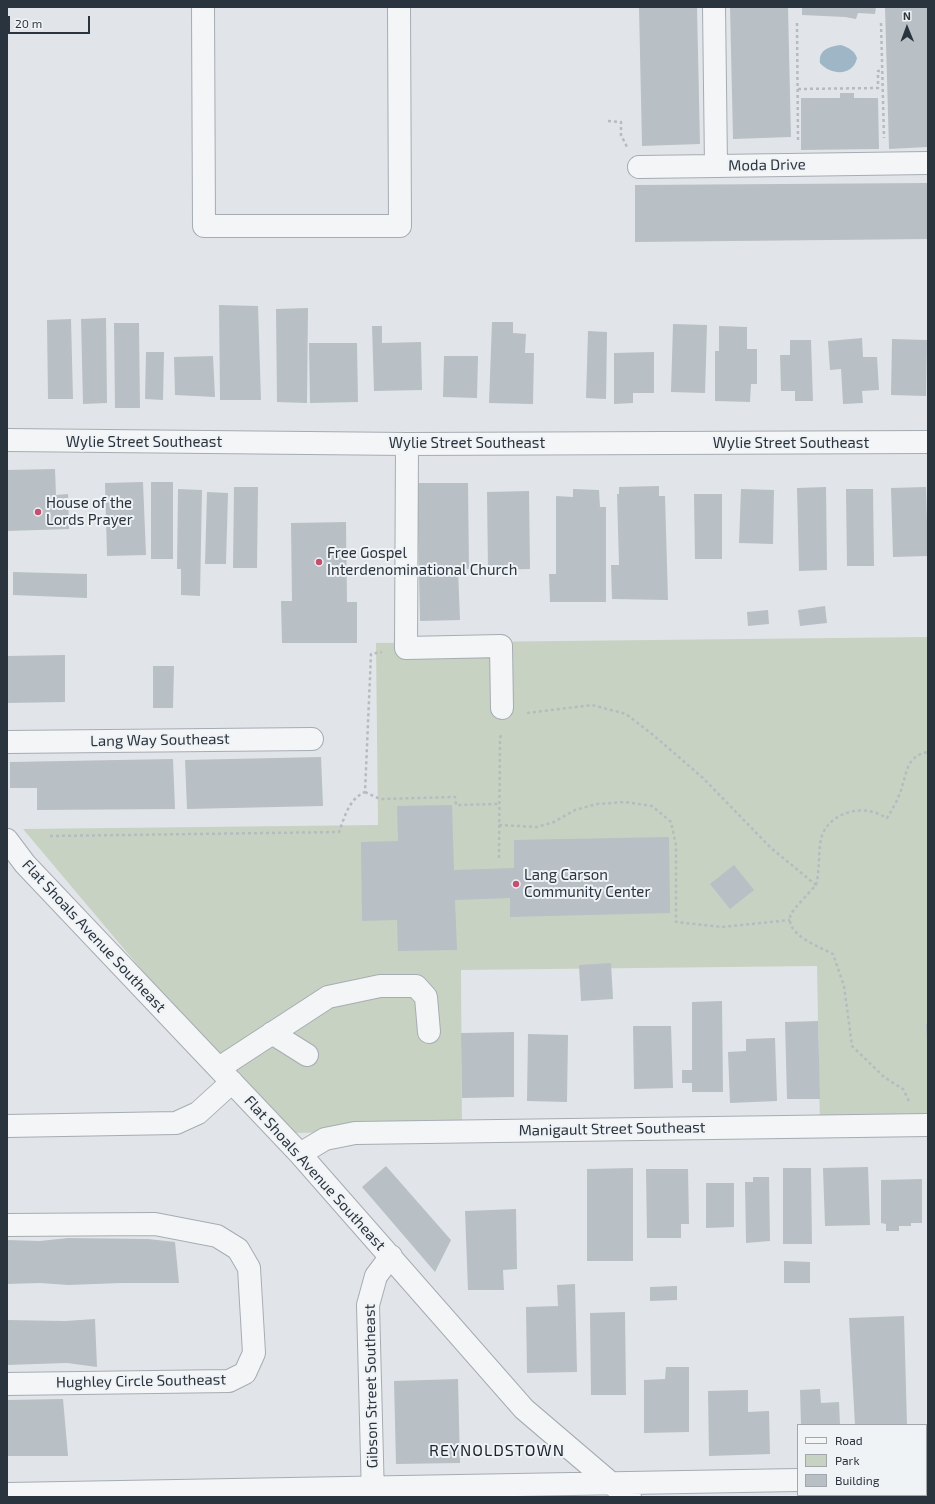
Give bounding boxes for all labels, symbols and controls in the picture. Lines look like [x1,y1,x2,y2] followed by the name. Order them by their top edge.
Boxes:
[10,8,92,34] scale bar
[887,8,927,48] north arrow
[903,9,911,22] text: N
[15,16,42,30] text: 20 m
[728,155,806,175] street label: Moda Drive
[66,433,222,451] street label: Wylie Street Southeast
[389,434,545,452] street label: Wylie Street Southeast
[713,434,869,452] street label: Wylie Street Southeast
[46,494,133,529] place label: House of the Lords Prayer
[33,507,43,517] marker: House of the Lords Prayer
[327,544,517,579] place label: Free Gospel Interdenominational Church
[314,557,324,567] marker: Free Gospel Interdenominational Church
[90,730,230,750] street label: Lang Way Southeast
[18,856,170,1016] street label: Flat Shoals Avenue Southeast
[524,866,650,901] place label: Lang Carson Community Center
[511,879,521,889] marker: Lang Carson Community Center
[241,1092,389,1254] street label: Flat Shoals Avenue Southeast
[518,1118,706,1140] street label: Manigault Street Southeast
[361,1304,381,1468] street label: Gibson Street Southeast
[56,1371,226,1391] street label: Hughley Circle Southeast
[797,1424,927,1496] legend
[835,1433,863,1447] text: Road
[429,1441,565,1461] district label: REYNOLDSTOWN
[835,1453,860,1467] text: Park
[835,1473,879,1487] text: Building

